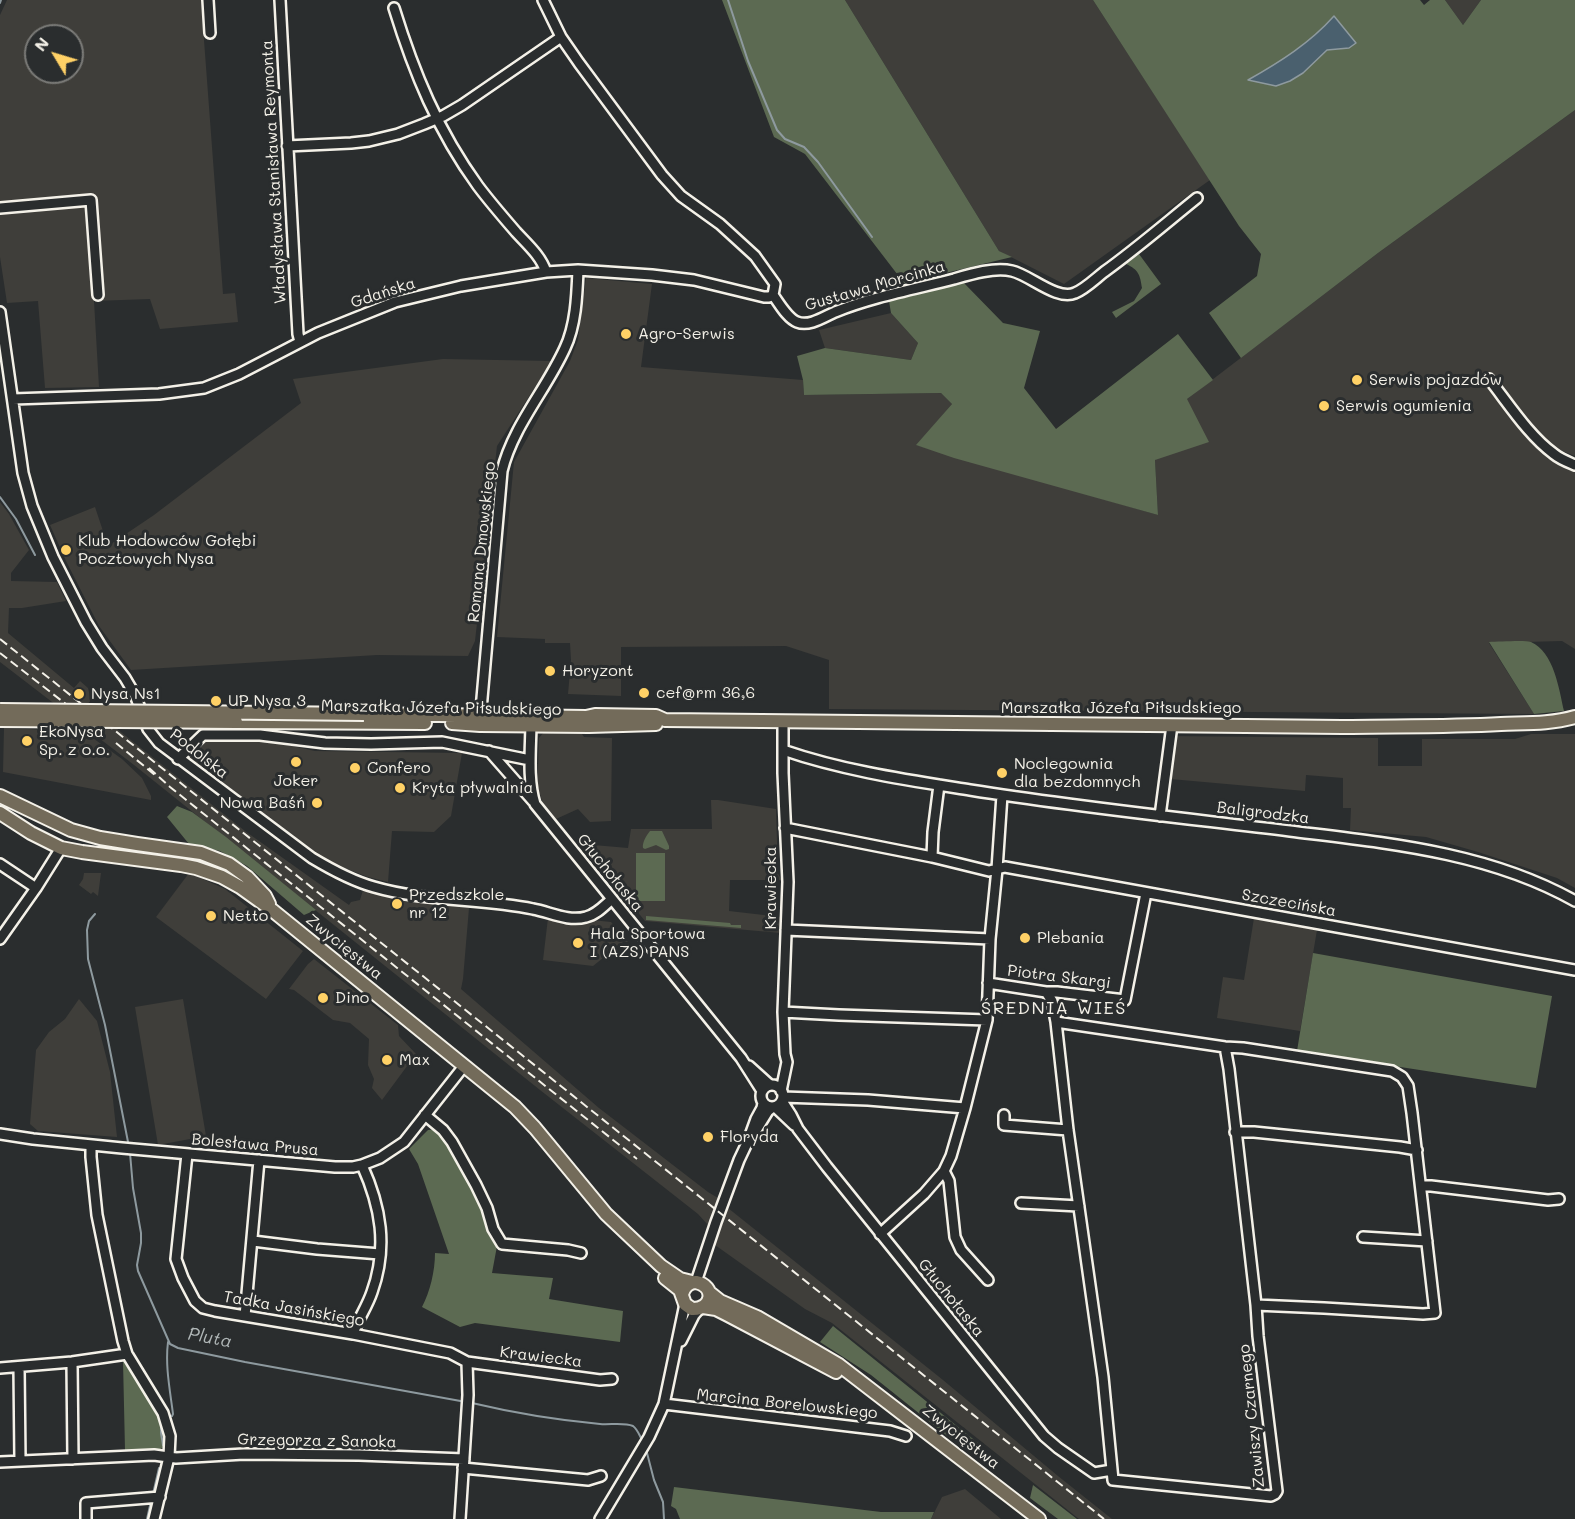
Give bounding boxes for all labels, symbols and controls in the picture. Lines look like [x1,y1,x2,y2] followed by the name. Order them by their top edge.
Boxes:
[24,24,84,84] north arrow
[29,33,53,55] text: N
[257,40,291,304] street label: Władysława Stanisława Reymonta
[803,257,947,315] street label: Gustawa Morcinka
[348,274,418,312] street label: Gdańska
[638,324,735,344] place label: Agro-Serwis
[619,327,633,341] marker: Agro-Serwis
[1369,370,1502,390] place label: Serwis pojazdów
[1350,373,1364,387] marker: Serwis pojazdów
[1336,396,1472,416] place label: Serwis ogumienia
[1317,399,1331,413] marker: Serwis ogumienia
[464,460,500,624] street label: Romana Dmowskiego
[78,531,256,569] place label: Klub Hodowców Gołębi Pocztowych Nysa
[59,543,73,557] marker: Klub Hodowców Gołębi Pocztowych Nysa
[562,661,634,681] place label: Horyzont
[543,664,557,678] marker: Horyzont
[656,683,755,703] place label: cef@rm 36,6
[91,684,161,704] place label: Nysa Ns1
[637,686,651,700] marker: cef@rm 36,6
[72,687,86,701] marker: Nysa Ns1
[228,691,306,711] place label: UP Nysa 3
[209,694,223,708] marker: UP Nysa 3
[321,696,561,720] street label: Marszałka Józefa Piłsudskiego
[1001,698,1241,718] street label: Marszałka Józefa Piłsudskiego
[39,722,110,760] place label: EkoNysa Sp. z o.o.
[166,725,232,783] street label: Podolska
[20,734,34,748] marker: EkoNysa Sp. z o.o.
[1014,754,1140,792] place label: Noclegownia dla bezdomnych
[289,755,303,769] marker: Joker
[367,758,430,778] place label: Confero
[348,761,362,775] marker: Confero
[995,766,1009,780] marker: Noclegownia dla bezdomnych
[274,771,318,791] place label: Joker
[412,778,534,798] place label: Kryta pływalnia
[393,781,407,795] marker: Kryta pływalnia
[220,793,305,813] place label: Nowa Baśń
[310,796,324,810] marker: Nowa Baśń
[1216,798,1310,828] street label: Baligrodzka
[573,830,647,916] street label: Głuchołaska
[761,847,781,929] street label: Krawiecka
[409,885,504,923] place label: Przedszkole nr 12
[1240,885,1338,921] street label: Szczecińska
[390,897,404,911] marker: Przedszkole nr 12
[223,906,268,926] place label: Netto
[204,909,218,923] marker: Netto
[302,910,386,984] street label: Zwycięstwa
[590,924,706,962] place label: Hala Sportowa I (AZS) PANS
[1037,928,1105,948] place label: Plebania
[1018,931,1032,945] marker: Plebania
[571,936,585,950] marker: Hala Sportowa I (AZS) PANS
[1006,961,1112,993] street label: Piotra Skargi
[335,988,369,1008] place label: Dino
[316,991,330,1005] marker: Dino
[981,997,1127,1019] district label: ŚREDNIA WIEŚ
[399,1050,430,1070] place label: Max
[380,1053,394,1067] marker: Max
[720,1127,779,1147] place label: Floryda
[190,1130,320,1160] street label: Bolesława Prusa
[701,1130,715,1144] marker: Floryda
[914,1255,988,1341] street label: Głuchołaska
[222,1287,366,1331] street label: Tadka Jasińskiego
[186,1323,234,1353] water label: Pluta
[499,1342,583,1372] street label: Krawiecka
[1235,1343,1269,1489] street label: Zawiszy Czarnego
[695,1385,879,1423] street label: Marcina Borelowskiego
[918,1401,1004,1473] street label: Zwycięstwa
[237,1430,397,1452] street label: Grzegorza z Sanoka

